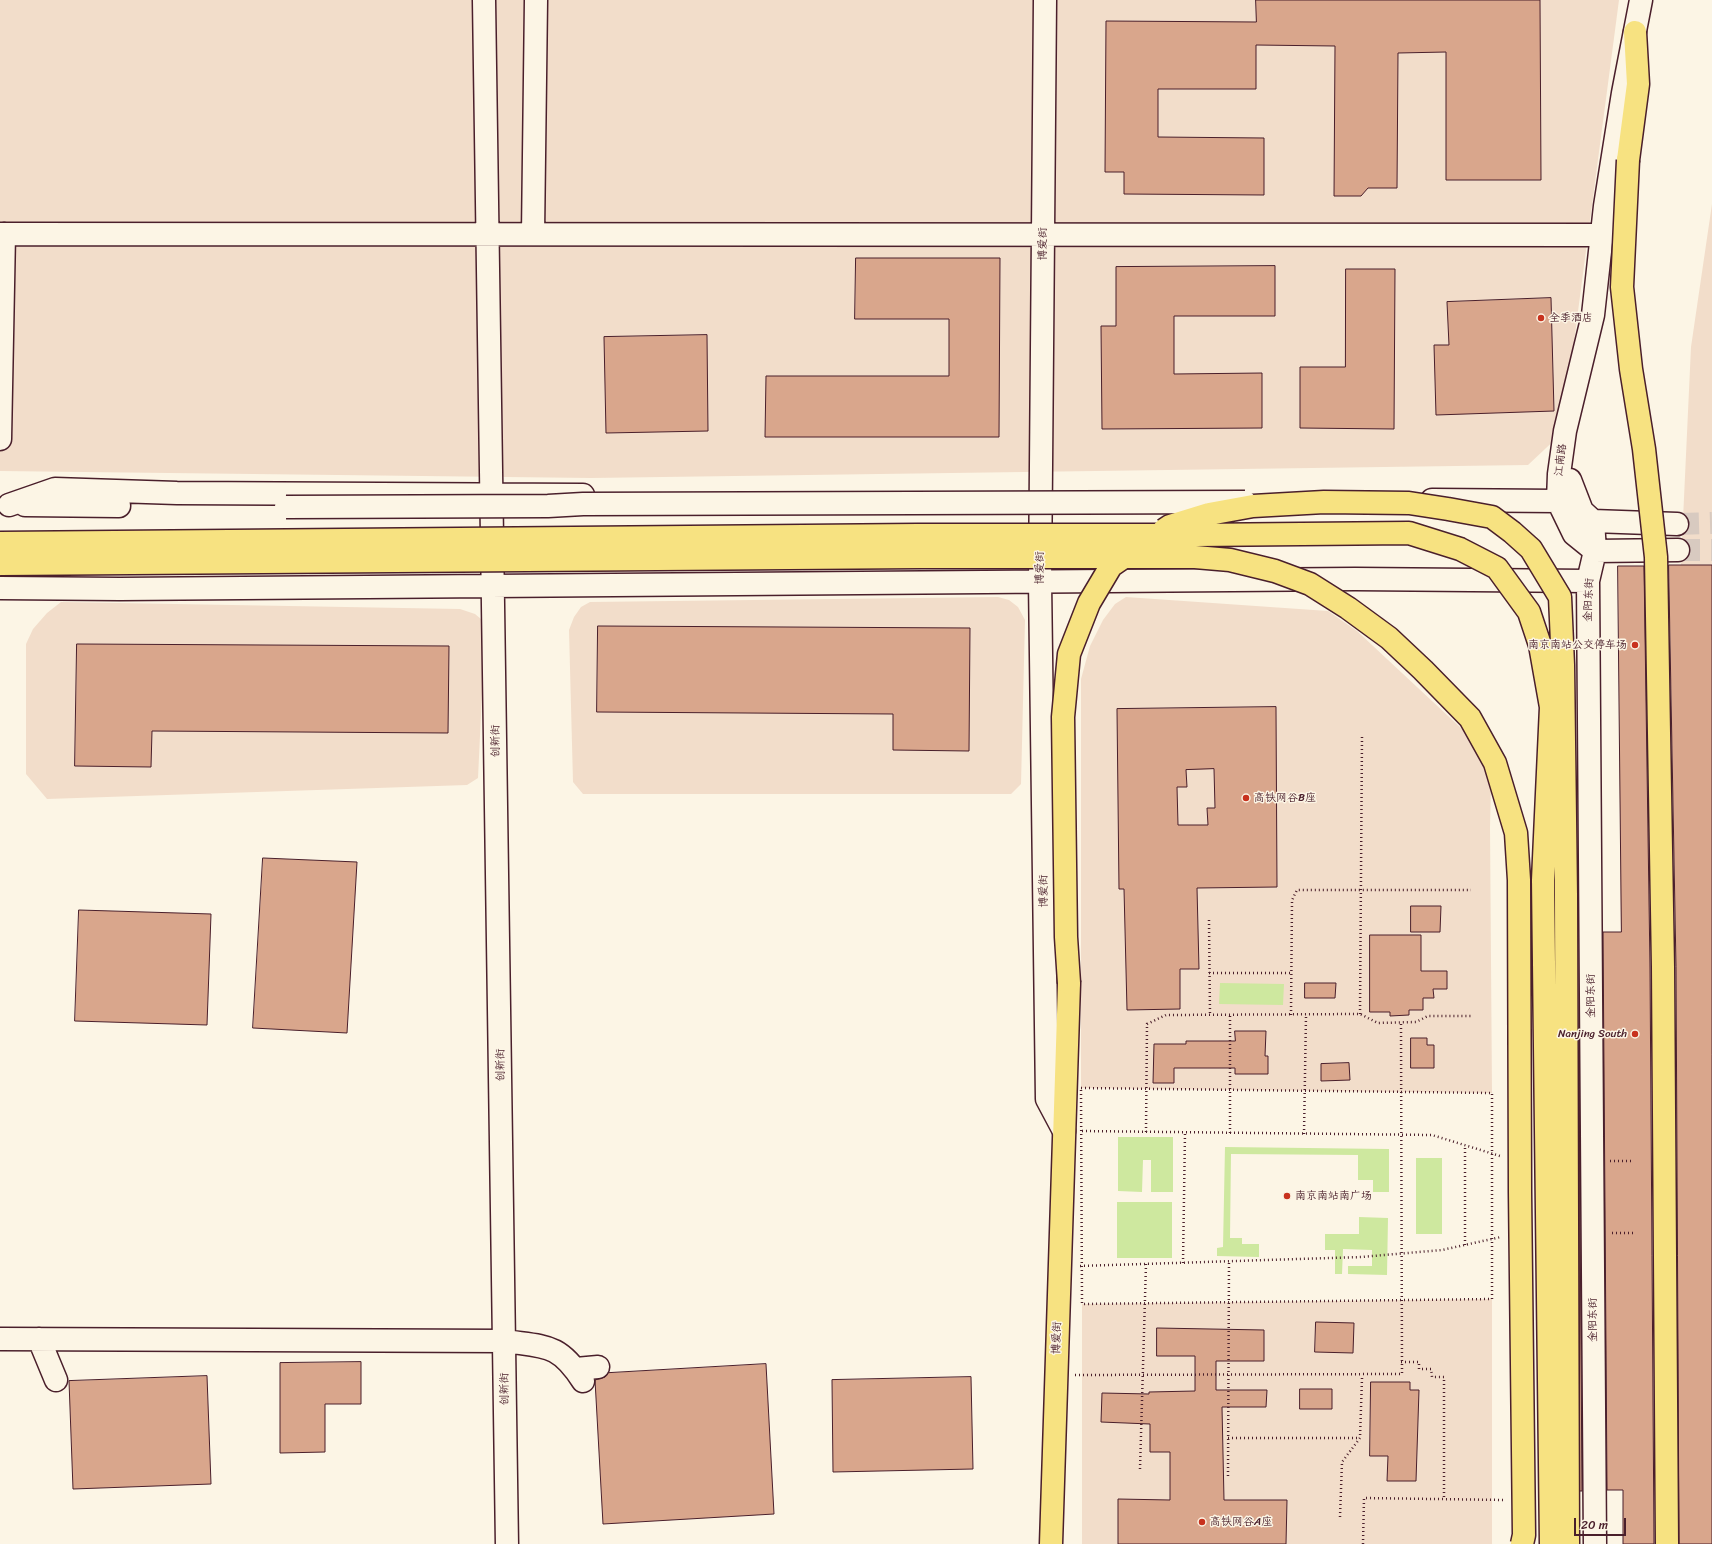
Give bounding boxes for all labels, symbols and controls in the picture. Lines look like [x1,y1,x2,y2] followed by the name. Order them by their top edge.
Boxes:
[1036,228,1050,260] street label: 博爱街
[1549,311,1593,325] place label: 全季酒店
[1536,313,1546,323] marker: 全季酒店
[1552,443,1570,477] street label: 江南路
[1033,552,1047,584] street label: 博爱街
[1582,578,1596,622] street label: 金阳东街
[1528,638,1627,652] place label: 南京南站公交停车场
[1630,640,1640,650] marker: 南京南站公交停车场
[489,724,503,758] street label: 创新街
[1254,791,1316,805] place label: 高铁网谷B座
[1241,793,1251,803] marker: 高铁网谷B座
[1037,874,1051,908] street label: 博爱街
[1584,974,1598,1018] street label: 金阳东街
[1558,1027,1627,1041] place label: Nanjing South
[1630,1029,1640,1039] marker: Nanjing South
[494,1048,508,1082] street label: 创新街
[1295,1189,1372,1203] place label: 南京南站南广场
[1282,1191,1292,1201] marker: 南京南站南广场
[1586,1298,1600,1342] street label: 金阳东街
[1050,1321,1064,1355] street label: 博爱街
[498,1372,512,1406] street label: 创新街
[1576,1510,1628,1536] scale bar
[1581,1514,1608,1536] text: 20 m
[1210,1515,1272,1529] place label: 高铁网谷A座
[1197,1517,1207,1527] marker: 高铁网谷A座

